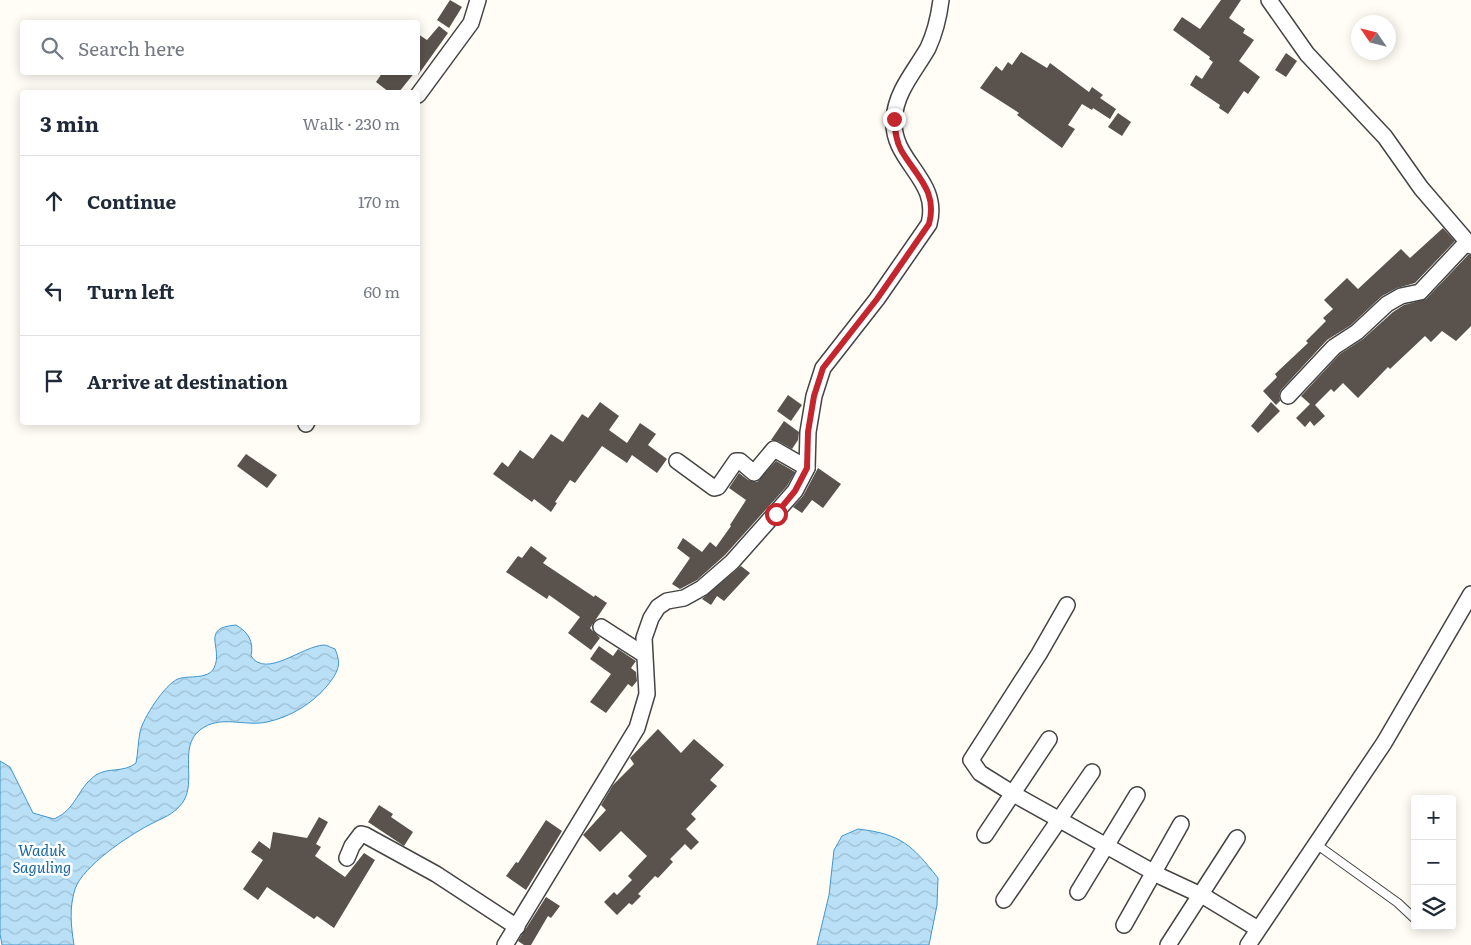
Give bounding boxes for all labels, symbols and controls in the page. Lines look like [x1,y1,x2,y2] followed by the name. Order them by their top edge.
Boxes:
[1351,15,1396,60] north arrow
[20,20,420,75] search box
[38,34,66,62] icon: search
[78,34,185,62] text: Search here
[40,107,99,138] text: 3 min
[883,108,906,131] route end
[303,111,400,135] text: Walk · 230 m
[40,187,68,215] icon: ahead
[87,187,176,215] text: Continue
[358,189,400,213] text: 170 m
[40,277,68,305] icon: left
[87,277,174,305] text: Turn left
[363,279,400,303] text: 60 m
[40,367,68,395] icon: arrive
[87,367,288,395] text: Arrive at destination
[765,503,788,526] route start
[1411,795,1456,930] map controls
[1411,795,1456,840] button: +
[13,838,71,878] water label: Waduk Saguling
[1411,840,1456,885] button: −
[1411,885,1456,930] button: layers

